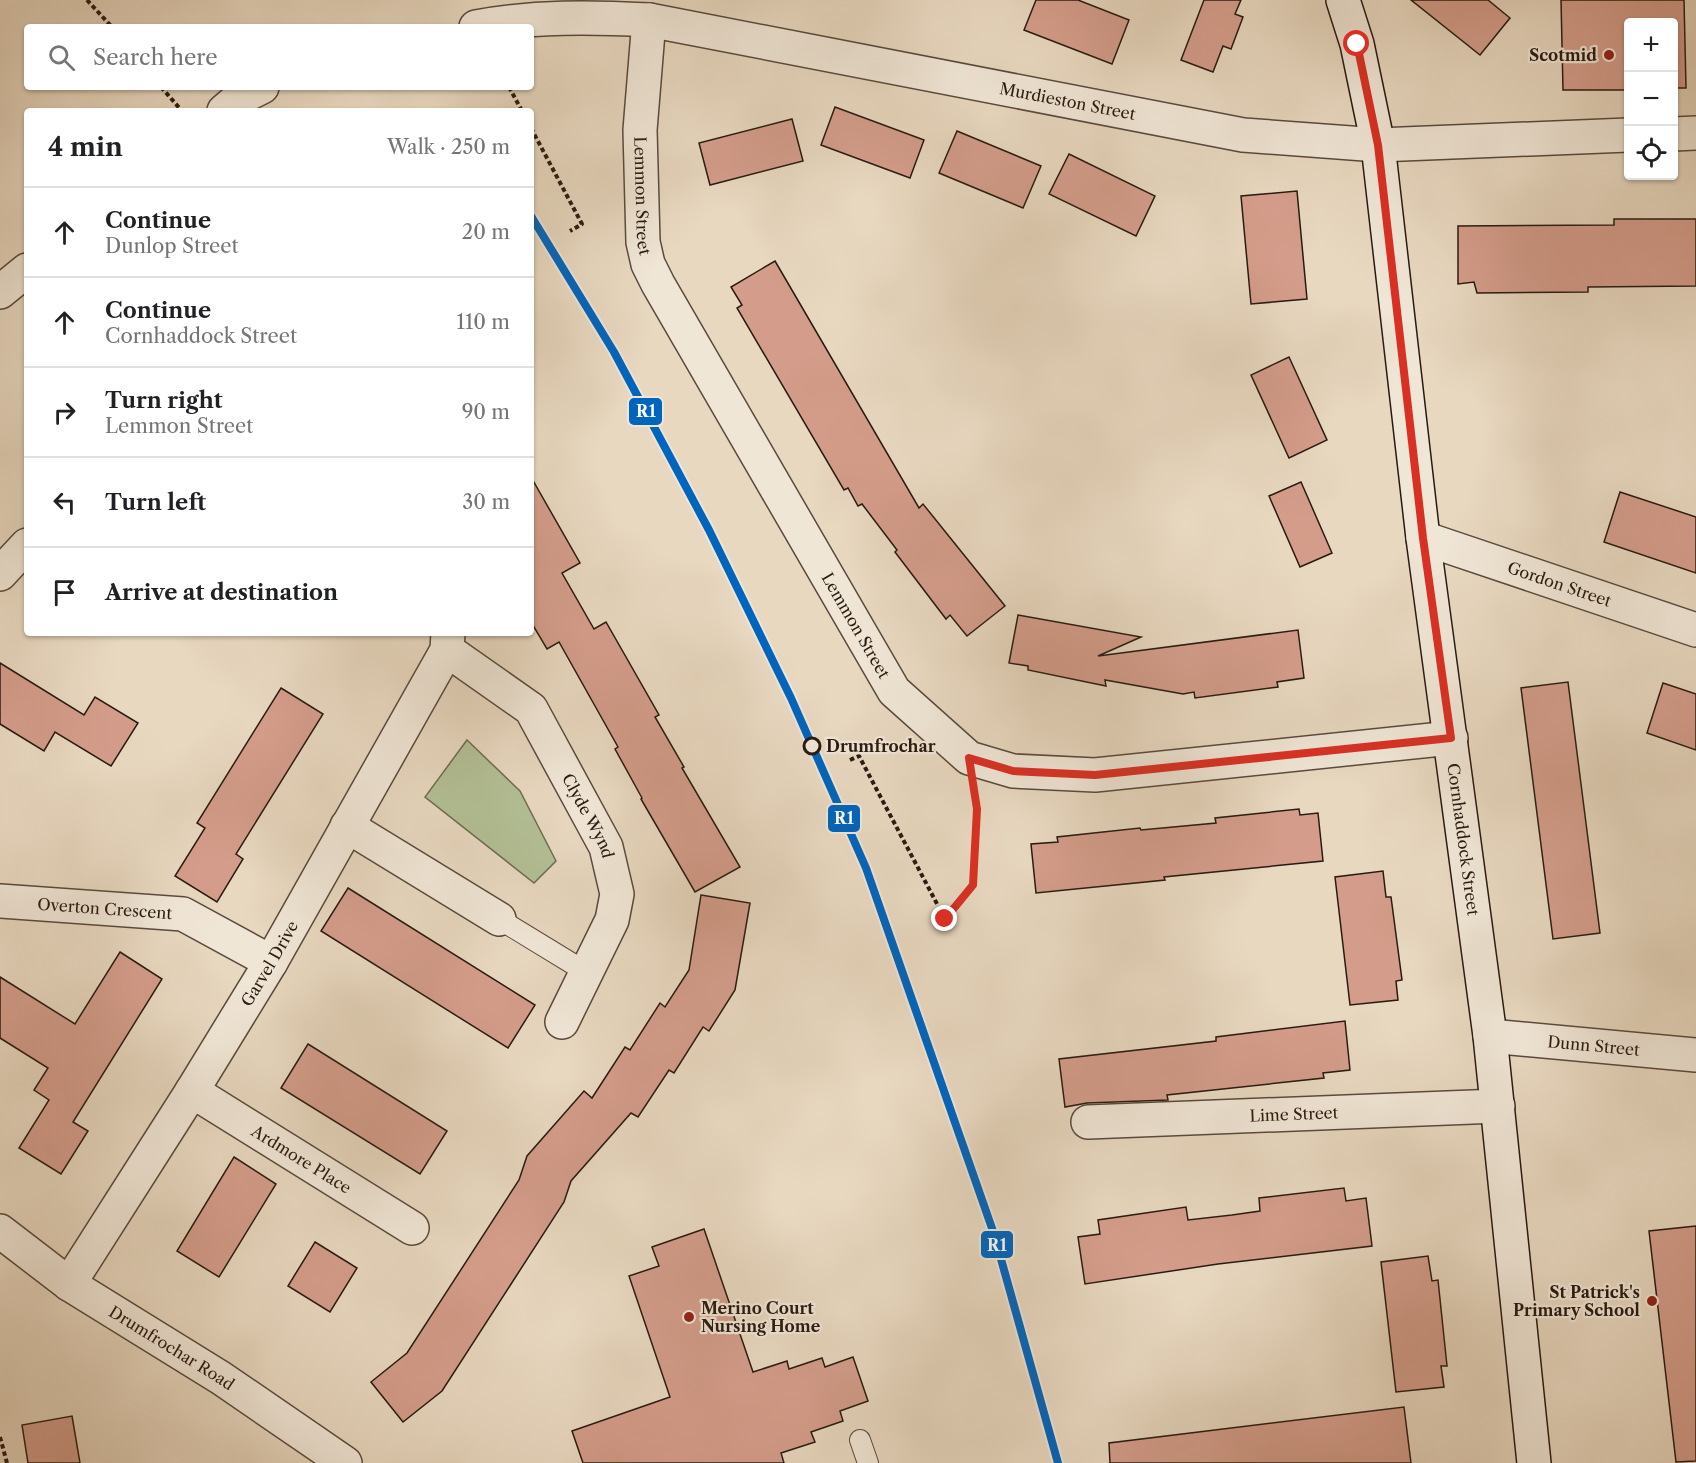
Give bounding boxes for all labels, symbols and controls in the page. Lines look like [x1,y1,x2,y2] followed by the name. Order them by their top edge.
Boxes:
[1624,18,1678,180] map controls
[1624,18,1678,72] button: +
[24,24,534,90] search box
[1343,30,1369,56] route start
[45,41,78,74] icon: search
[93,44,218,71] text: Search here
[1529,45,1597,65] place label: Scotmid
[1602,48,1616,62] marker: Scotmid
[1624,72,1678,126] button: −
[998,78,1138,124] street label: Murdieston Street
[1624,126,1678,180] button: locate
[48,131,123,163] text: 4 min
[387,135,510,159] text: Walk · 250 m
[630,136,656,257] street label: Lemmon Street
[105,207,211,234] text: Continue
[48,216,81,249] icon: ahead
[462,220,510,244] text: 20 m
[105,234,239,258] text: Dunlop Street
[105,297,211,324] text: Continue
[48,306,81,339] icon: ahead
[457,310,510,334] text: 110 m
[105,324,297,348] text: Cornhaddock Street
[105,387,223,414] text: Turn right
[48,396,81,429] icon: right
[628,397,663,426] line badge: R1
[462,400,510,424] text: 90 m
[636,401,657,421] text: R1
[105,414,253,438] text: Lemmon Street
[48,486,81,519] icon: left
[105,489,206,516] text: Turn left
[462,490,510,514] text: 30 m
[1505,557,1614,611] street label: Gordon Street
[818,569,895,682] street label: Lemmon Street
[48,576,81,609] icon: arrive
[105,579,338,606] text: Arrive at destination
[826,736,936,756] place label: Drumfrochar
[803,737,821,755] marker: Drumfrochar
[1443,762,1484,917] street label: Cornhaddock Street
[558,770,618,860] street label: Clyde Wynd
[827,804,861,833] line badge: R1
[834,808,855,828] text: R1
[37,894,173,923] street label: Overton Crescent
[931,905,957,931] route end
[236,917,302,1010] street label: Garvel Drive
[1547,1031,1641,1060] street label: Dunn Street
[1249,1102,1339,1126] street label: Lime Street
[247,1120,355,1198] street label: Ardmore Place
[980,1230,1014,1259] line badge: R1
[987,1235,1008,1255] text: R1
[1513,1282,1640,1320] place label: St Patrick's Primary School
[1645,1294,1659,1308] marker: St Patrick's Primary School
[701,1298,821,1336] place label: Merino Court Nursing Home
[106,1301,239,1394] street label: Drumfrochar Road
[682,1310,696,1324] marker: Merino Court Nursing Home

